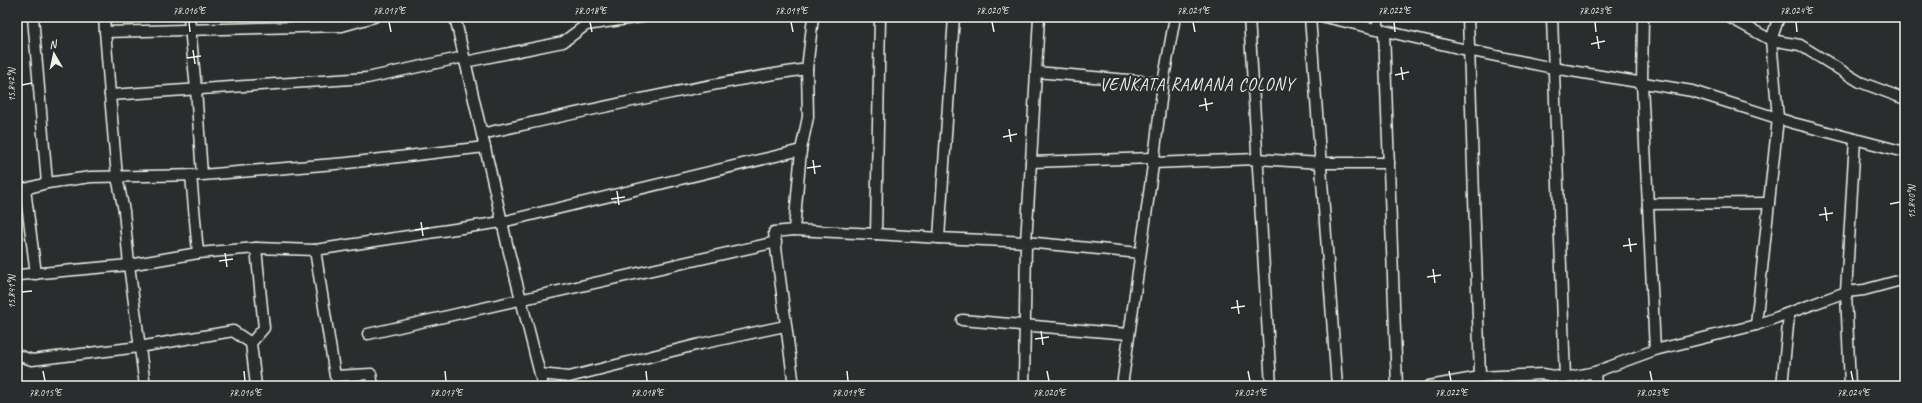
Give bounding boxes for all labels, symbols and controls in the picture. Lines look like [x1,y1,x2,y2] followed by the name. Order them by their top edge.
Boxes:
[173,4,207,17] text: 78.016°E
[373,4,407,17] text: 78.017°E
[574,4,608,17] text: 78.018°E
[775,4,809,17] text: 78.019°E
[976,4,1010,17] text: 78.020°E
[1177,4,1211,17] text: 78.021°E
[1378,4,1412,17] text: 78.022°E
[1579,4,1613,17] text: 78.023°E
[1780,4,1814,17] text: 78.024°E
[34,34,74,74] north arrow
[48,36,59,52] text: N
[5,66,18,102] text: 15.842°N
[1099,74,1297,95] district label: VENKATA RAMANA COLONY
[1905,183,1918,219] text: 15.840°N
[5,273,18,309] text: 15.841°N
[29,386,63,399] text: 78.015°E
[229,386,263,399] text: 78.016°E
[430,386,464,399] text: 78.017°E
[631,386,665,399] text: 78.018°E
[832,386,866,399] text: 78.019°E
[1033,386,1067,399] text: 78.020°E
[1234,386,1268,399] text: 78.021°E
[1435,386,1469,399] text: 78.022°E
[1636,386,1670,399] text: 78.023°E
[1837,386,1871,399] text: 78.024°E

